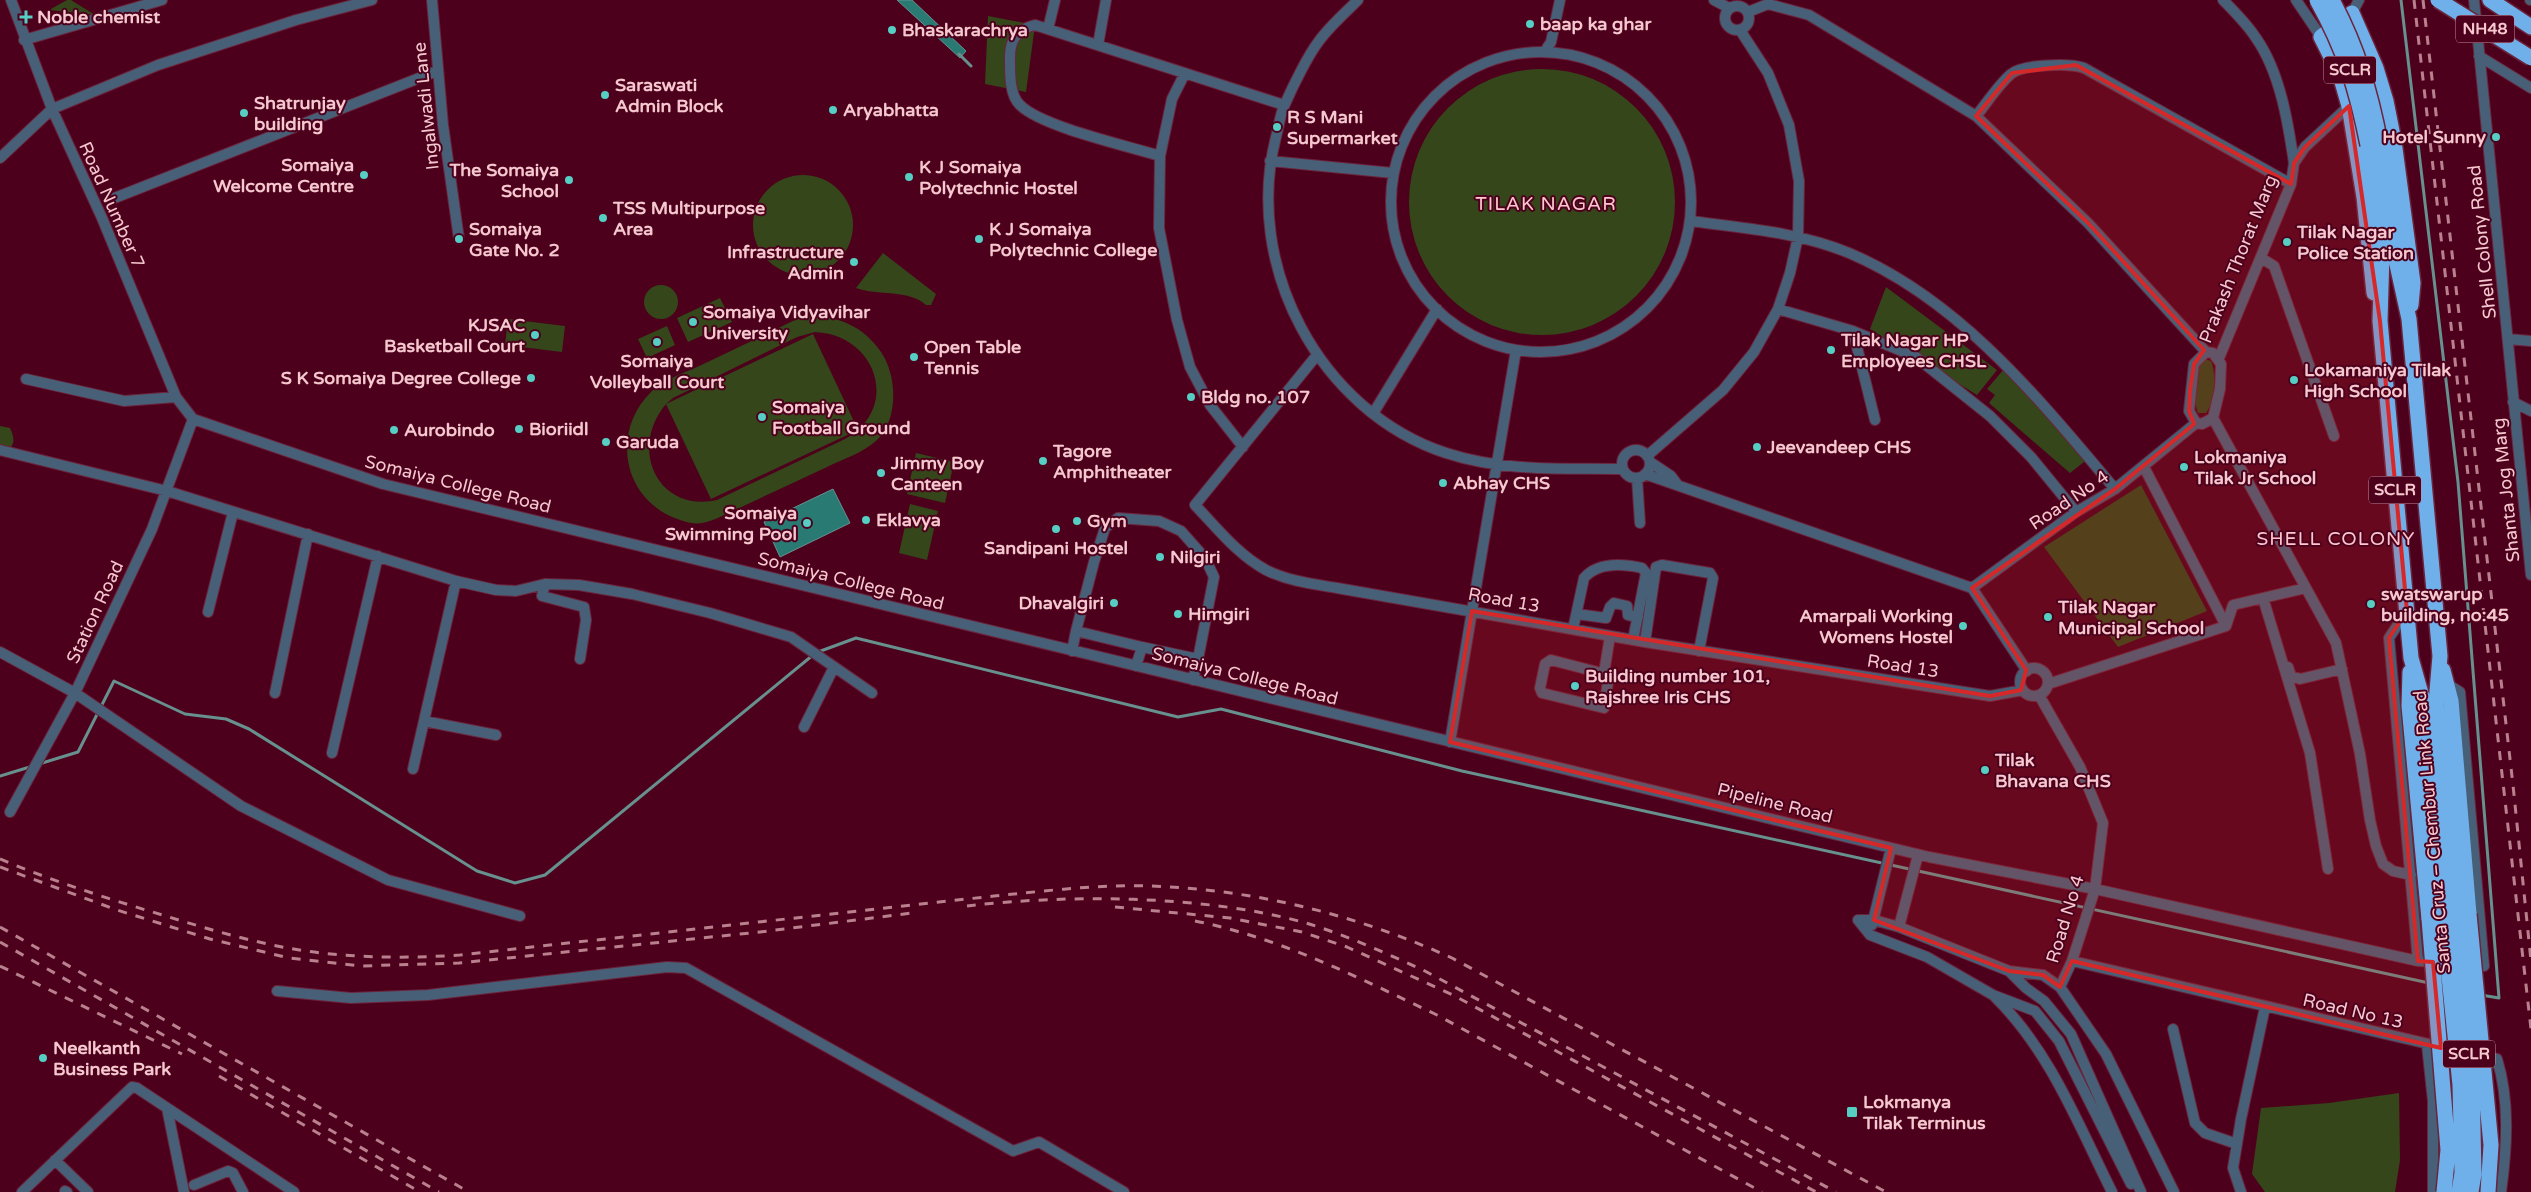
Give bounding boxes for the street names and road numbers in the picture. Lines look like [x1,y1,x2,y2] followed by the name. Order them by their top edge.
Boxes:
[2456,15,2514,42] road number: NH48
[408,41,444,171] street label: Ingalwadi Lane
[2324,56,2376,84] road number: SCLR
[74,138,150,272] street label: Road Number 7
[2463,164,2501,320] street label: Shell Colony Road
[2194,172,2282,346] street label: Prakash Thorat Marg
[2487,417,2525,563] street label: Shanta Jog Marg
[363,450,553,518] street label: Somaiya College Road
[2025,465,2113,535] street label: Road No 4
[2369,476,2421,504] road number: SCLR
[756,547,946,615] street label: Somaiya College Road
[62,557,128,667] street label: Station Road
[1466,583,1542,617] street label: Road 13
[1150,642,1340,710] street label: Somaiya College Road
[1865,649,1941,683] street label: Road 13
[2409,690,2455,974] street label: Santa Cruz – Chembur Link Road
[1715,778,1835,828] street label: Pipeline Road
[2041,872,2089,966] street label: Road No 4
[2301,989,2405,1033] street label: Road No 13
[2443,1040,2495,1068] road number: SCLR

